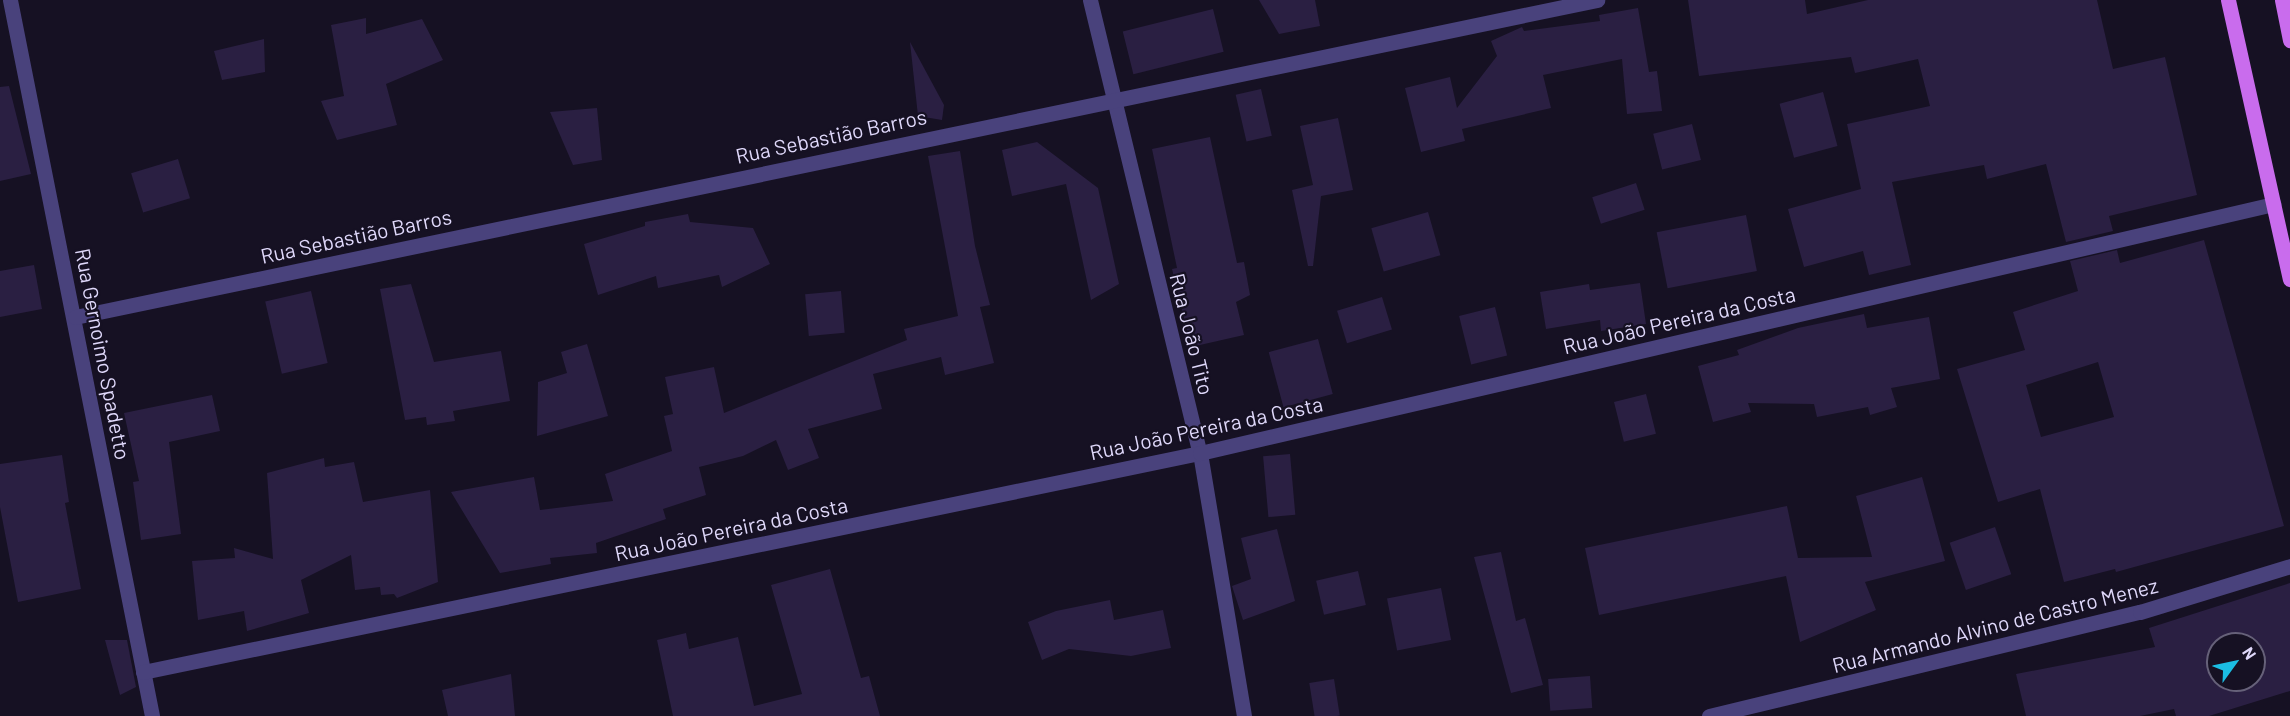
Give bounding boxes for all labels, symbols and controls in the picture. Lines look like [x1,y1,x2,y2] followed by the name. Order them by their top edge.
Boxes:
[733,103,929,169] street label: Rua Sebastião Barros
[258,203,454,269] street label: Rua Sebastião Barros
[70,246,136,462] street label: Rua Gernoimo Spadetto
[1165,271,1219,397] street label: Rua João Tito
[1560,281,1798,359] street label: Rua João Pereira da Costa
[1087,391,1325,465] street label: Rua João Pereira da Costa
[612,492,850,566] street label: Rua João Pereira da Costa
[1830,572,2160,678] street label: Rua Armando Alvino de Castro Menez
[2206,632,2266,692] north arrow
[2239,643,2261,663] text: N

